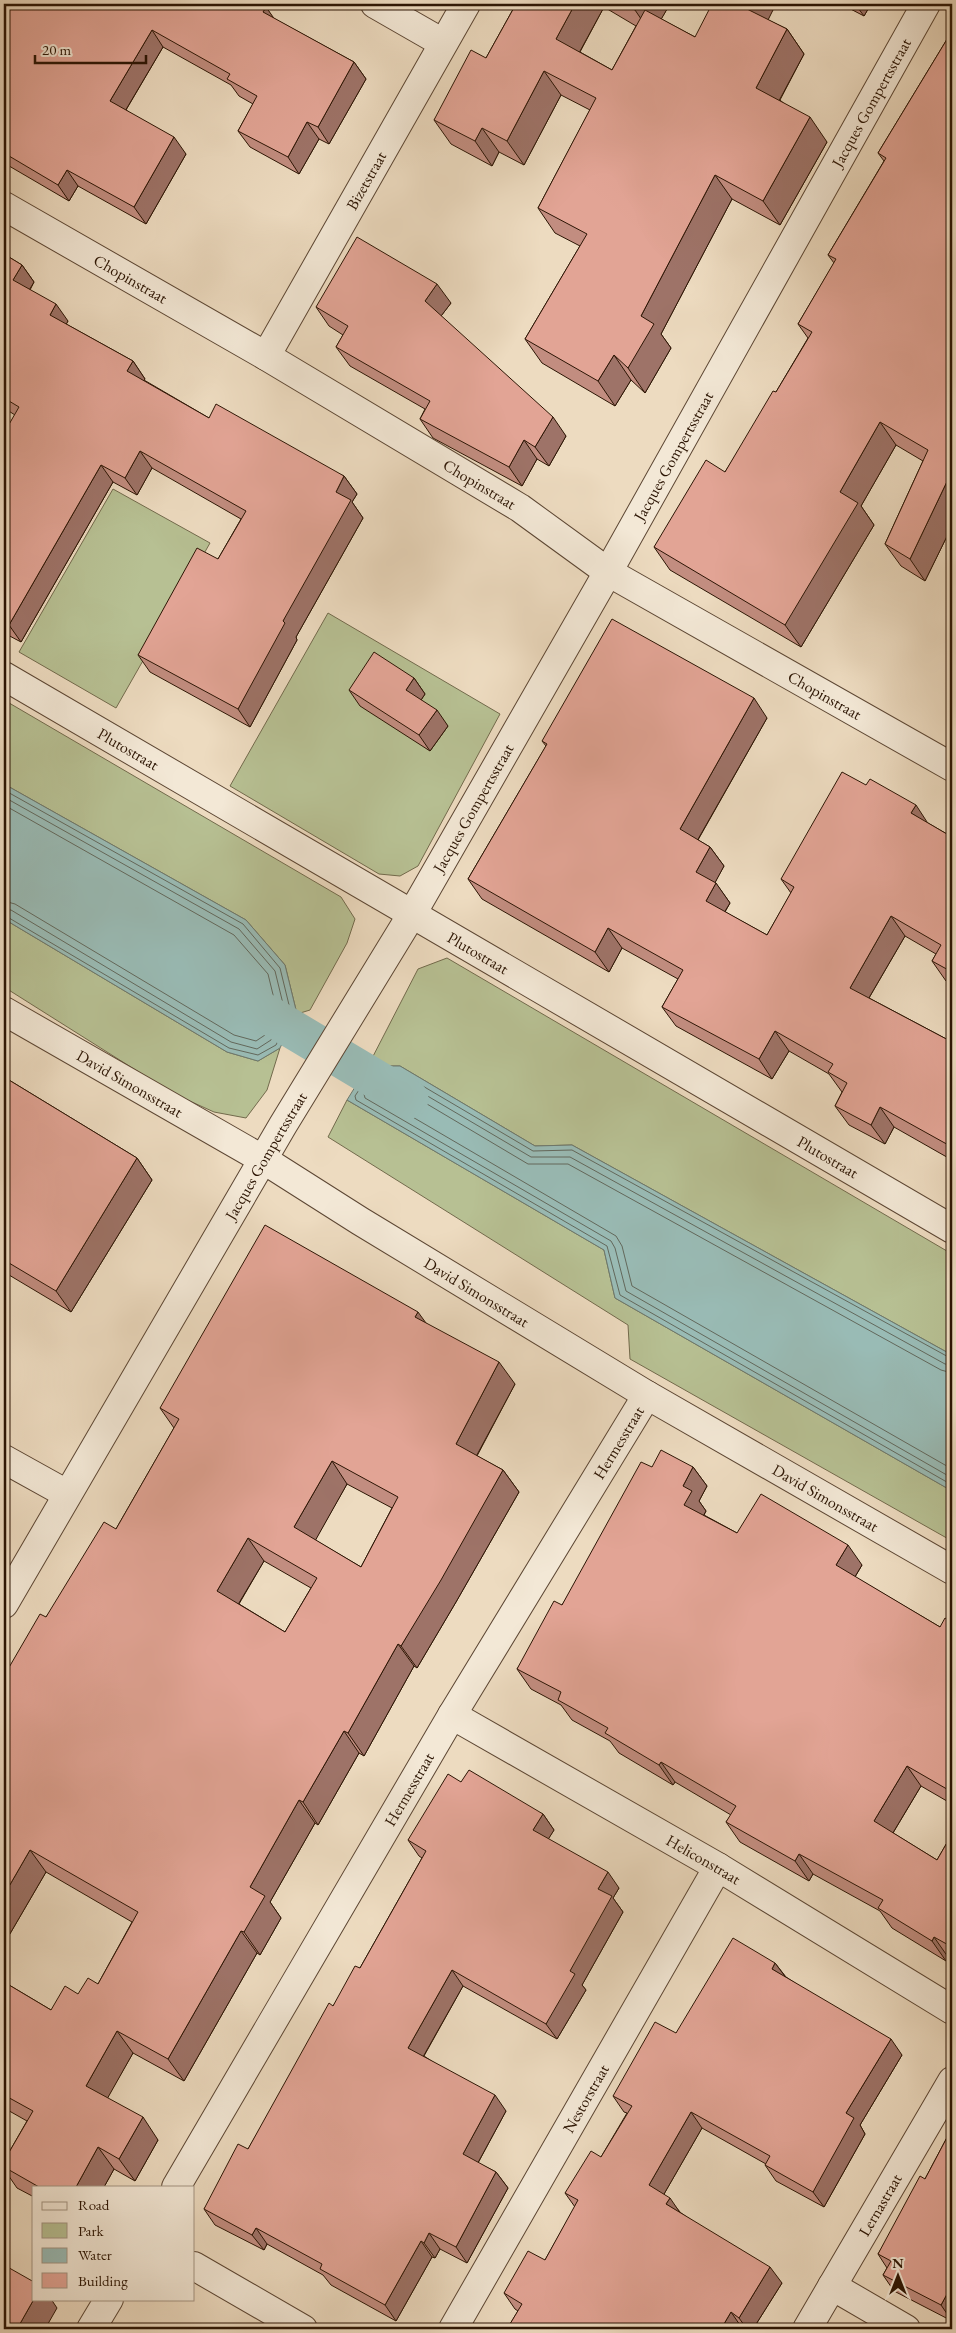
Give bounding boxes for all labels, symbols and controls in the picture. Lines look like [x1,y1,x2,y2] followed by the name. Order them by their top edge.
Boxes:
[35,32,146,64] scale bar
[826,34,916,173] street label: Jacques Gompertsstraat
[42,40,71,59] text: 20 m
[341,148,391,214] street label: Bizetstraat
[90,250,171,308] street label: Chopinstraat
[628,388,718,526] street label: Jacques Gompertsstraat
[439,454,520,514] street label: Chopinstraat
[784,666,865,725] street label: Chopinstraat
[94,723,163,775] street label: Plutostraat
[427,740,518,878] street label: Jacques Gompertsstraat
[444,927,512,979] street label: Plutostraat
[73,1045,186,1122] street label: David Simonsstraat
[219,1088,312,1225] street label: Jacques Gompertsstraat
[793,1131,862,1183] street label: Plutostraat
[420,1252,533,1332] street label: David Simonsstraat
[588,1402,649,1483] street label: Hermesstraat
[768,1459,882,1537] street label: David Simonsstraat
[379,1749,439,1830] street label: Hermesstraat
[662,1830,745,1889] street label: Heliconstraat
[558,2060,614,2137] street label: Nestorstraat
[854,2170,907,2240] street label: Lernastraat
[32,2186,195,2300] legend
[78,2195,110,2214] text: Road
[78,2221,105,2240] text: Park
[78,2245,112,2264] text: Water
[874,2250,924,2300] north arrow
[892,2254,904,2272] text: N
[78,2271,128,2290] text: Building

